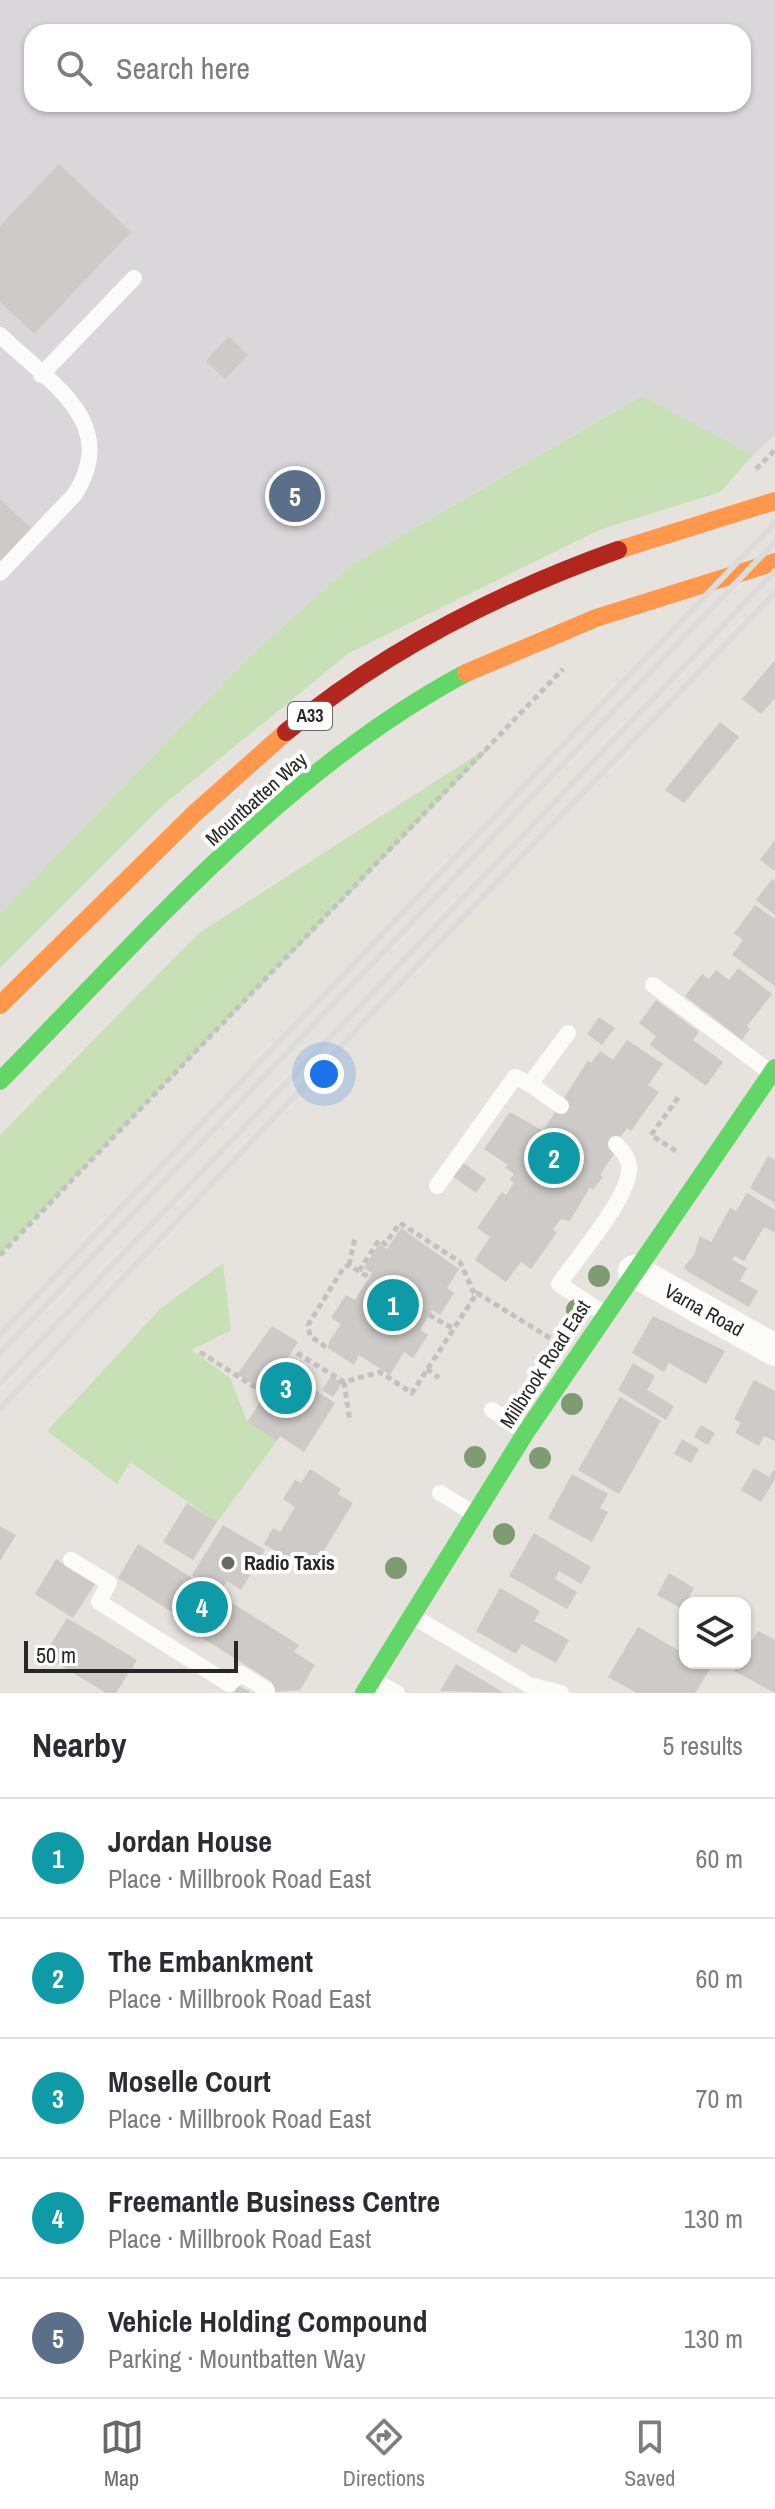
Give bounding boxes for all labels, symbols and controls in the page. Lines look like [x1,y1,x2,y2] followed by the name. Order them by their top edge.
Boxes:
[24,24,751,112] search box
[52,46,96,90] icon: search
[116,48,250,88] text: Search here
[269,466,321,526] pin: 5
[288,702,332,730] road number: A33
[199,745,313,851] street label: Mountbatten Way
[304,1054,344,1094] your location
[528,1128,580,1188] pin: 2
[367,1275,419,1335] pin: 1
[660,1277,749,1342] street label: Varna Road
[493,1294,596,1433] street label: Millbrook Road East
[260,1358,312,1418] pin: 3
[244,1549,335,1576] place label: Radio Taxis
[219,1554,237,1572] marker: Radio Taxis
[176,1577,228,1637] pin: 4
[679,1597,751,1669] map controls
[679,1597,751,1669] button: layers
[24,1637,238,1673] scale bar
[36,1640,76,1670] text: 50 m
[32,1722,127,1768] text: Nearby
[662,1728,743,1763] text: 5 results
[108,1821,272,1861] text: Jordan House
[52,1841,64,1876] text: 1
[696,1841,743,1876] text: 60 m
[108,1861,371,1896] text: Place · Millbrook Road East
[108,1941,313,1981] text: The Embankment
[52,1961,64,1996] text: 2
[696,1961,743,1996] text: 60 m
[108,1981,371,2016] text: Place · Millbrook Road East
[108,2061,271,2101] text: Moselle Court
[52,2081,64,2116] text: 3
[696,2081,743,2116] text: 70 m
[108,2101,371,2136] text: Place · Millbrook Road East
[108,2181,440,2221] text: Freemantle Business Centre
[52,2201,64,2236] text: 4
[684,2201,743,2236] text: 130 m
[108,2221,371,2256] text: Place · Millbrook Road East
[108,2301,427,2341] text: Vehicle Holding Compound
[52,2321,64,2356] text: 5
[684,2321,743,2356] text: 130 m
[108,2341,366,2376] text: Parking · Mountbatten Way
[100,2415,144,2493] tab: Map
[343,2415,425,2493] tab: Directions
[624,2415,675,2493] tab: Saved

